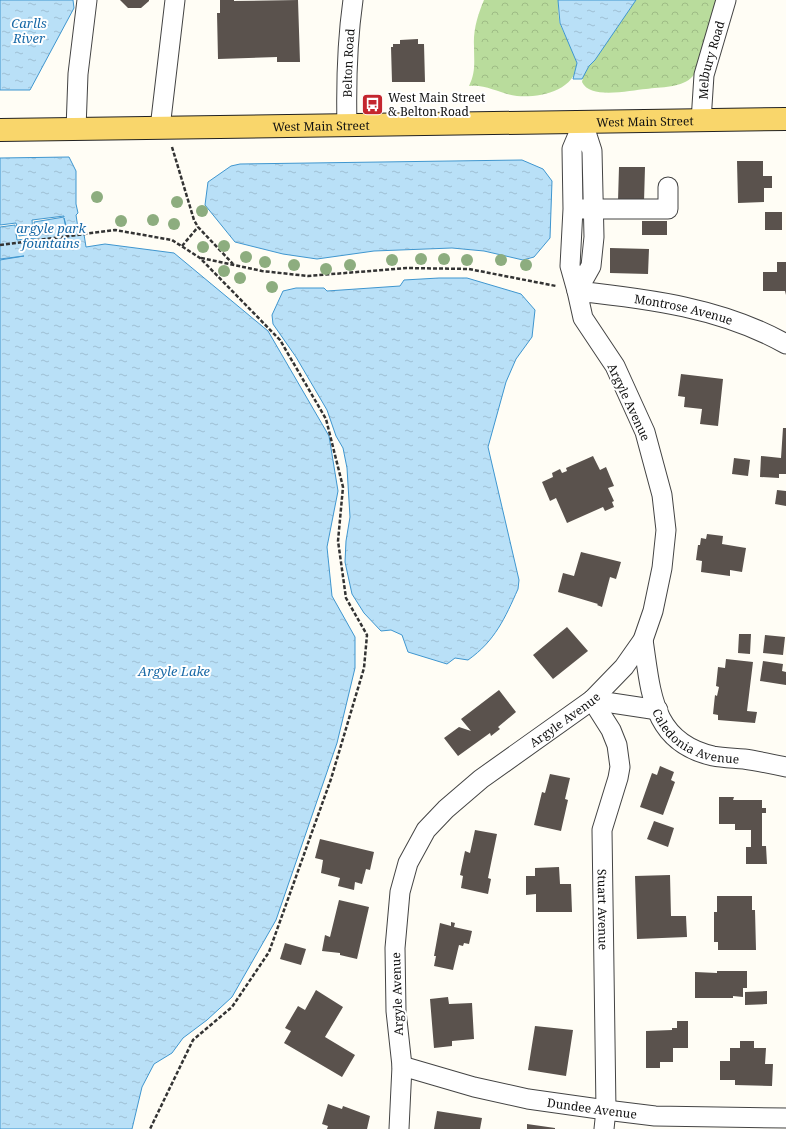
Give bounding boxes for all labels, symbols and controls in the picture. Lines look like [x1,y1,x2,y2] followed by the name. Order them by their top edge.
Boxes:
[11,14,47,47] water label: Carlls River
[694,18,728,100] street label: Melbury Road
[338,27,358,98] street label: Belton Road
[388,89,485,120] place label: West Main Street & Belton Road
[359,91,385,117] bus stop icon: West Main Street & Belton Road
[596,112,694,130] street label: West Main Street
[272,116,370,135] street label: West Main Street
[16,219,86,252] water label: argyle park fountains
[633,290,735,328] street label: Montrose Avenue
[604,361,654,443] street label: Argyle Avenue
[137,662,211,680] water label: Argyle Lake
[526,688,604,751] street label: Argyle Avenue
[649,706,740,767] street label: Caledonia Avenue
[594,869,612,950] street label: Stuart Avenue
[387,952,407,1036] street label: Argyle Avenue
[546,1093,638,1122] street label: Dundee Avenue

